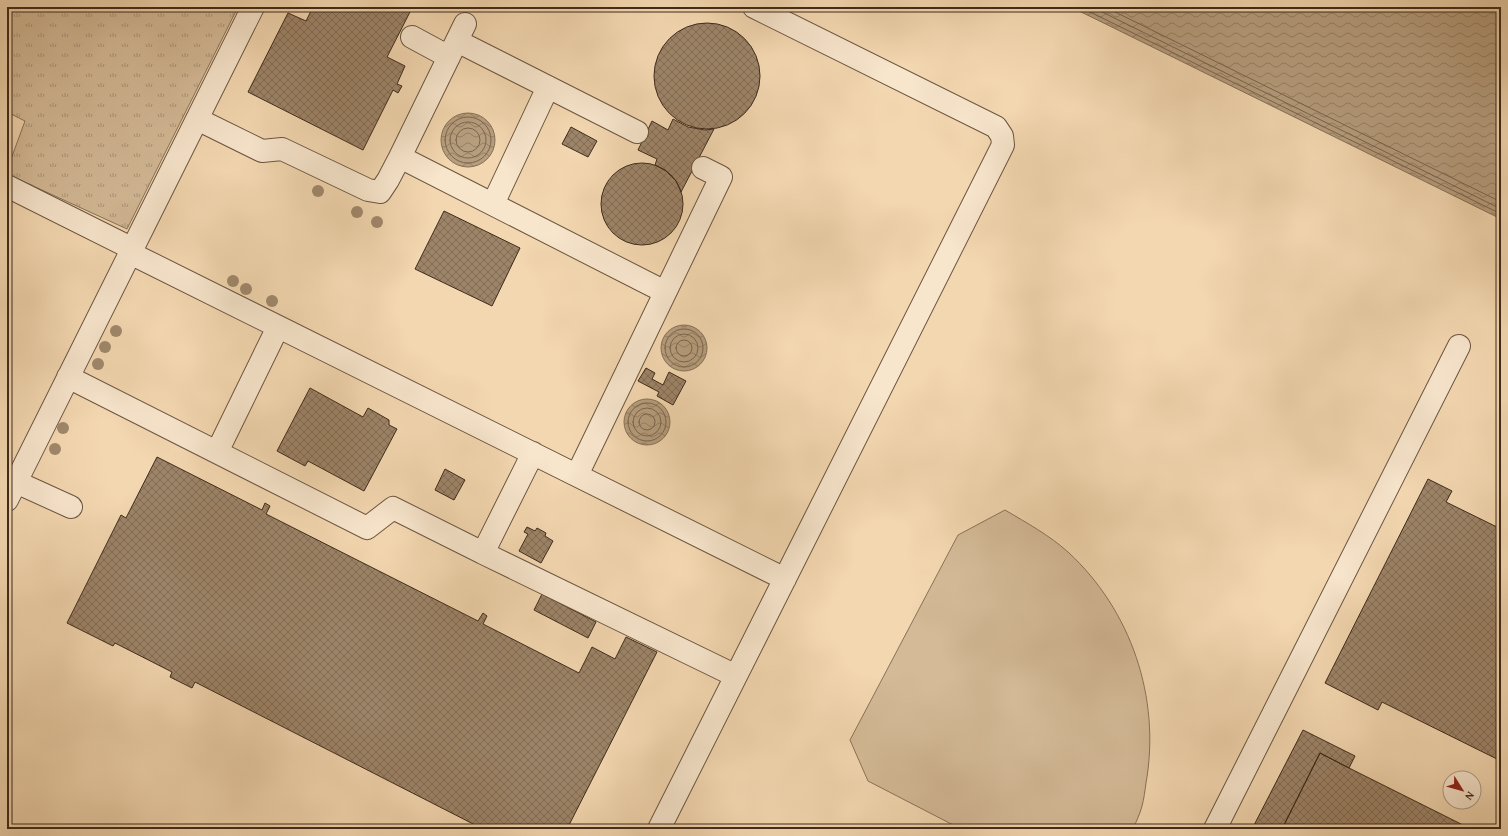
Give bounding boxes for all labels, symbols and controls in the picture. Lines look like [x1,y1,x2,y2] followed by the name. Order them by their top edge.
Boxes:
[1442,770,1482,810] north arrow
[1461,788,1479,804] text: N

